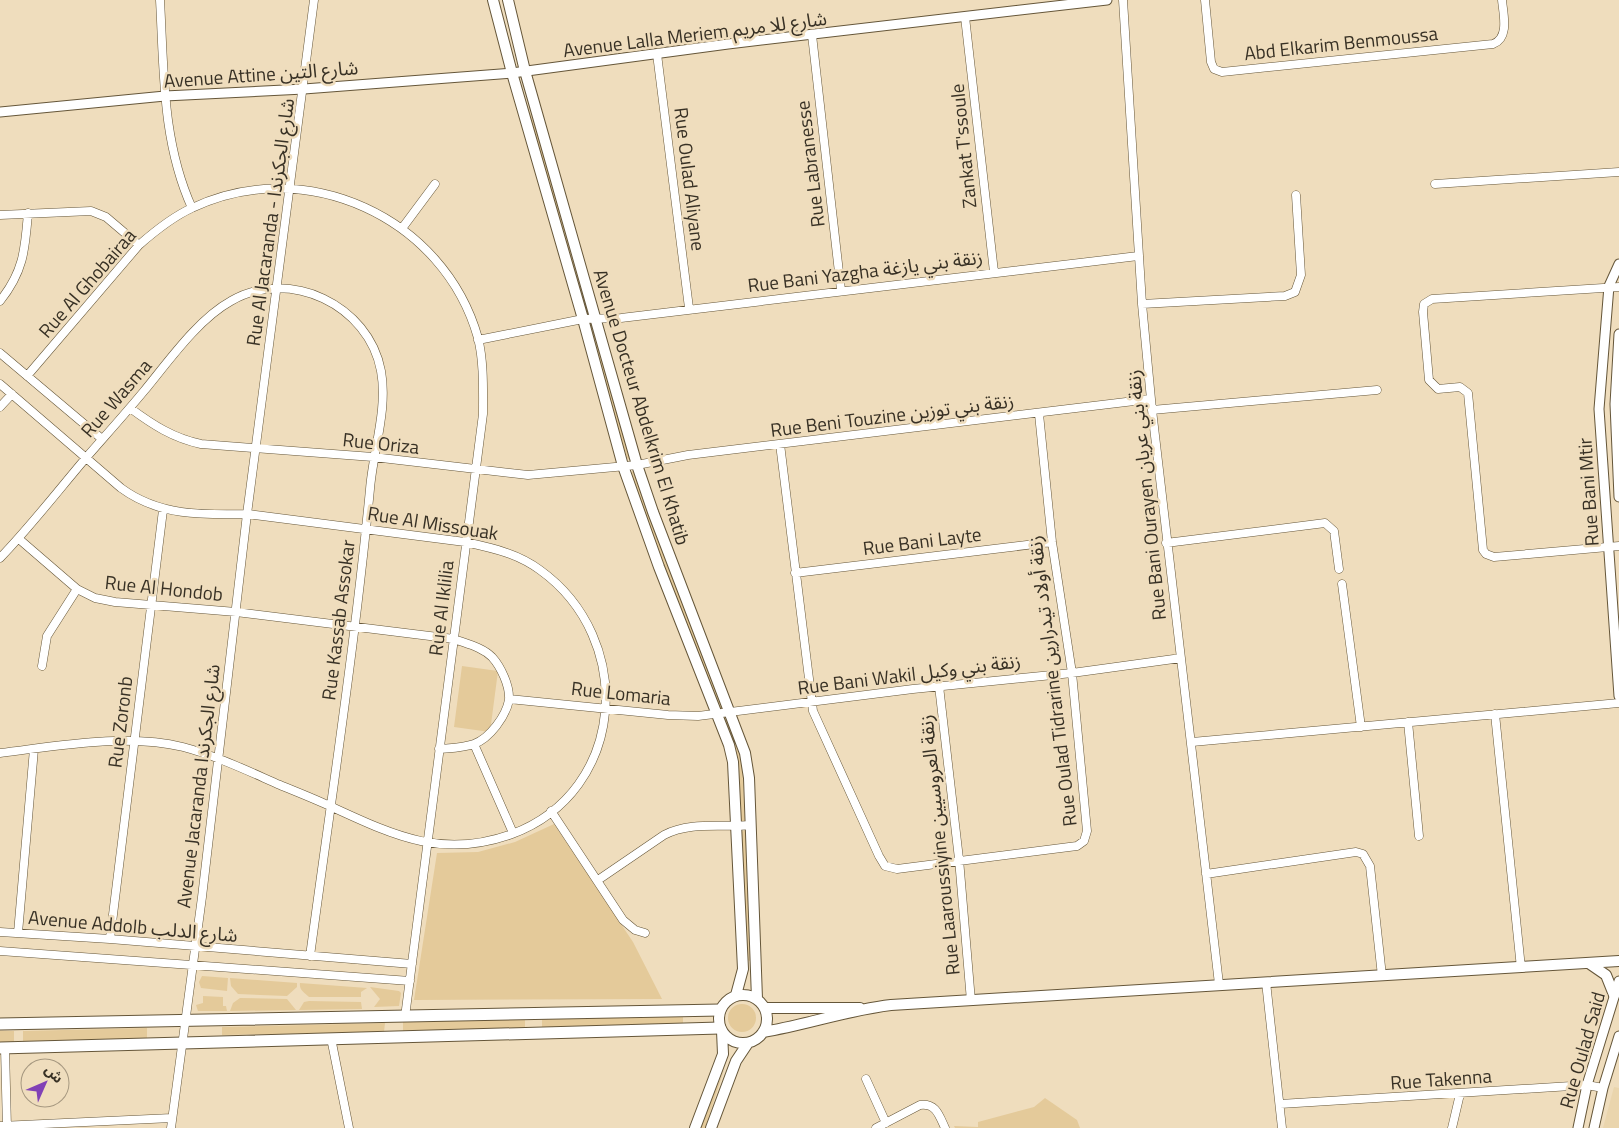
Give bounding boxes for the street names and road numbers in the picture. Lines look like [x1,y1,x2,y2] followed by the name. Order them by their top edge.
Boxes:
[561,3,829,65] street label: Avenue Lalla Meriem شارع للا مريم
[1243,18,1440,67] street label: Abd Elkarim Benmoussa
[163,52,359,95] street label: Avenue Attine شارع التين
[942,82,983,210] street label: Zankat T'ssoule
[238,96,301,348] street label: Rue Al Jacaranda - شارع الجكرندا
[787,99,832,229] street label: Rue Labranesse
[667,105,714,252] street label: Rue Oulad Aliyane
[31,221,143,344] street label: Rue Al Ghobairaa
[746,242,984,301] street label: Rue Bani Yazgha زنقة بني يازغة
[587,265,698,548] street label: Avenue Docteur Abdelkrim El Khatib
[73,352,158,443] street label: Rue Wasma
[1118,368,1174,622] street label: Rue Bani Ourayen زنقة بني عريان
[768,385,1016,445] street label: Rue Beni Touzine زنقة بني توزين
[341,424,421,461] street label: Rue Oriza
[1569,436,1606,547] street label: Rue Bani Mtir
[366,498,501,547] street label: Rue Al Missouak
[861,519,983,562] street label: Rue Bani Layte
[1019,534,1084,828] street label: Rue Oulad Tidrarine زنقة أولاد تيدرارين
[313,538,362,702] street label: Rue Kassab Assokar
[420,558,461,657] street label: Rue Al Iklilia
[104,567,224,608] street label: Rue Al Hondob
[796,645,1022,703] street label: Rue Bani Wakil زنقة بني وكيل
[168,662,227,910] street label: Avenue Jacaranda شارع الجكرندا
[570,673,673,712] street label: Rue Lomaria
[99,674,140,769] street label: Rue Zoronb
[910,713,967,977] street label: Rue Laaroussiyine زنقة العروسيين
[27,902,239,949] street label: Avenue Addolb شارع الدلب
[1551,988,1612,1112] street label: Rue Oulad Said
[1389,1060,1493,1097] street label: Rue Takenna

